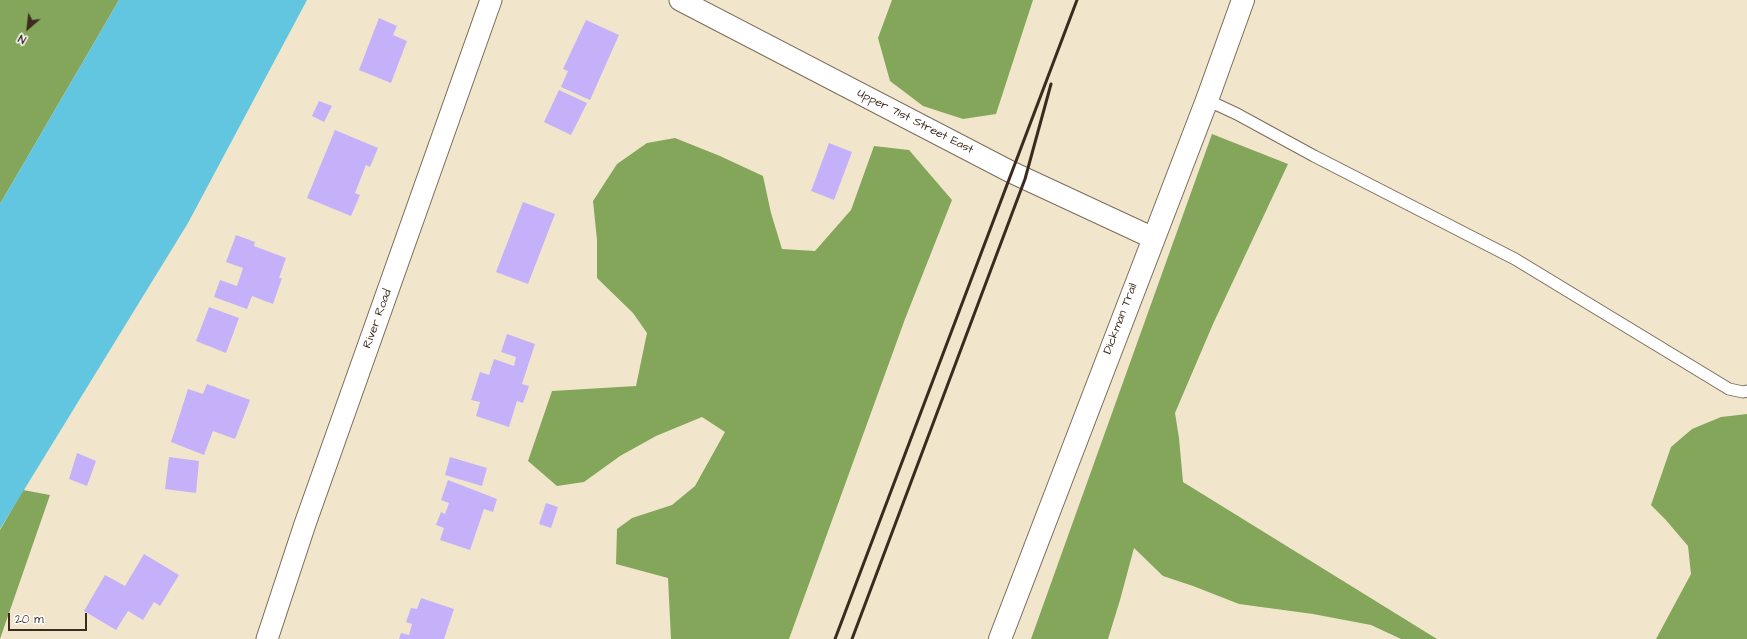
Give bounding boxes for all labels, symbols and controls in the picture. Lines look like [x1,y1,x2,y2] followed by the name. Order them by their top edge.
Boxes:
[8,8,48,48] north arrow
[16,31,29,47] text: N
[854,86,976,158] street label: Upper 71st Street East
[1101,282,1141,356] street label: Dickman Trail
[361,287,395,351] street label: River Road
[10,605,89,631] scale bar
[15,611,44,628] text: 20 m

